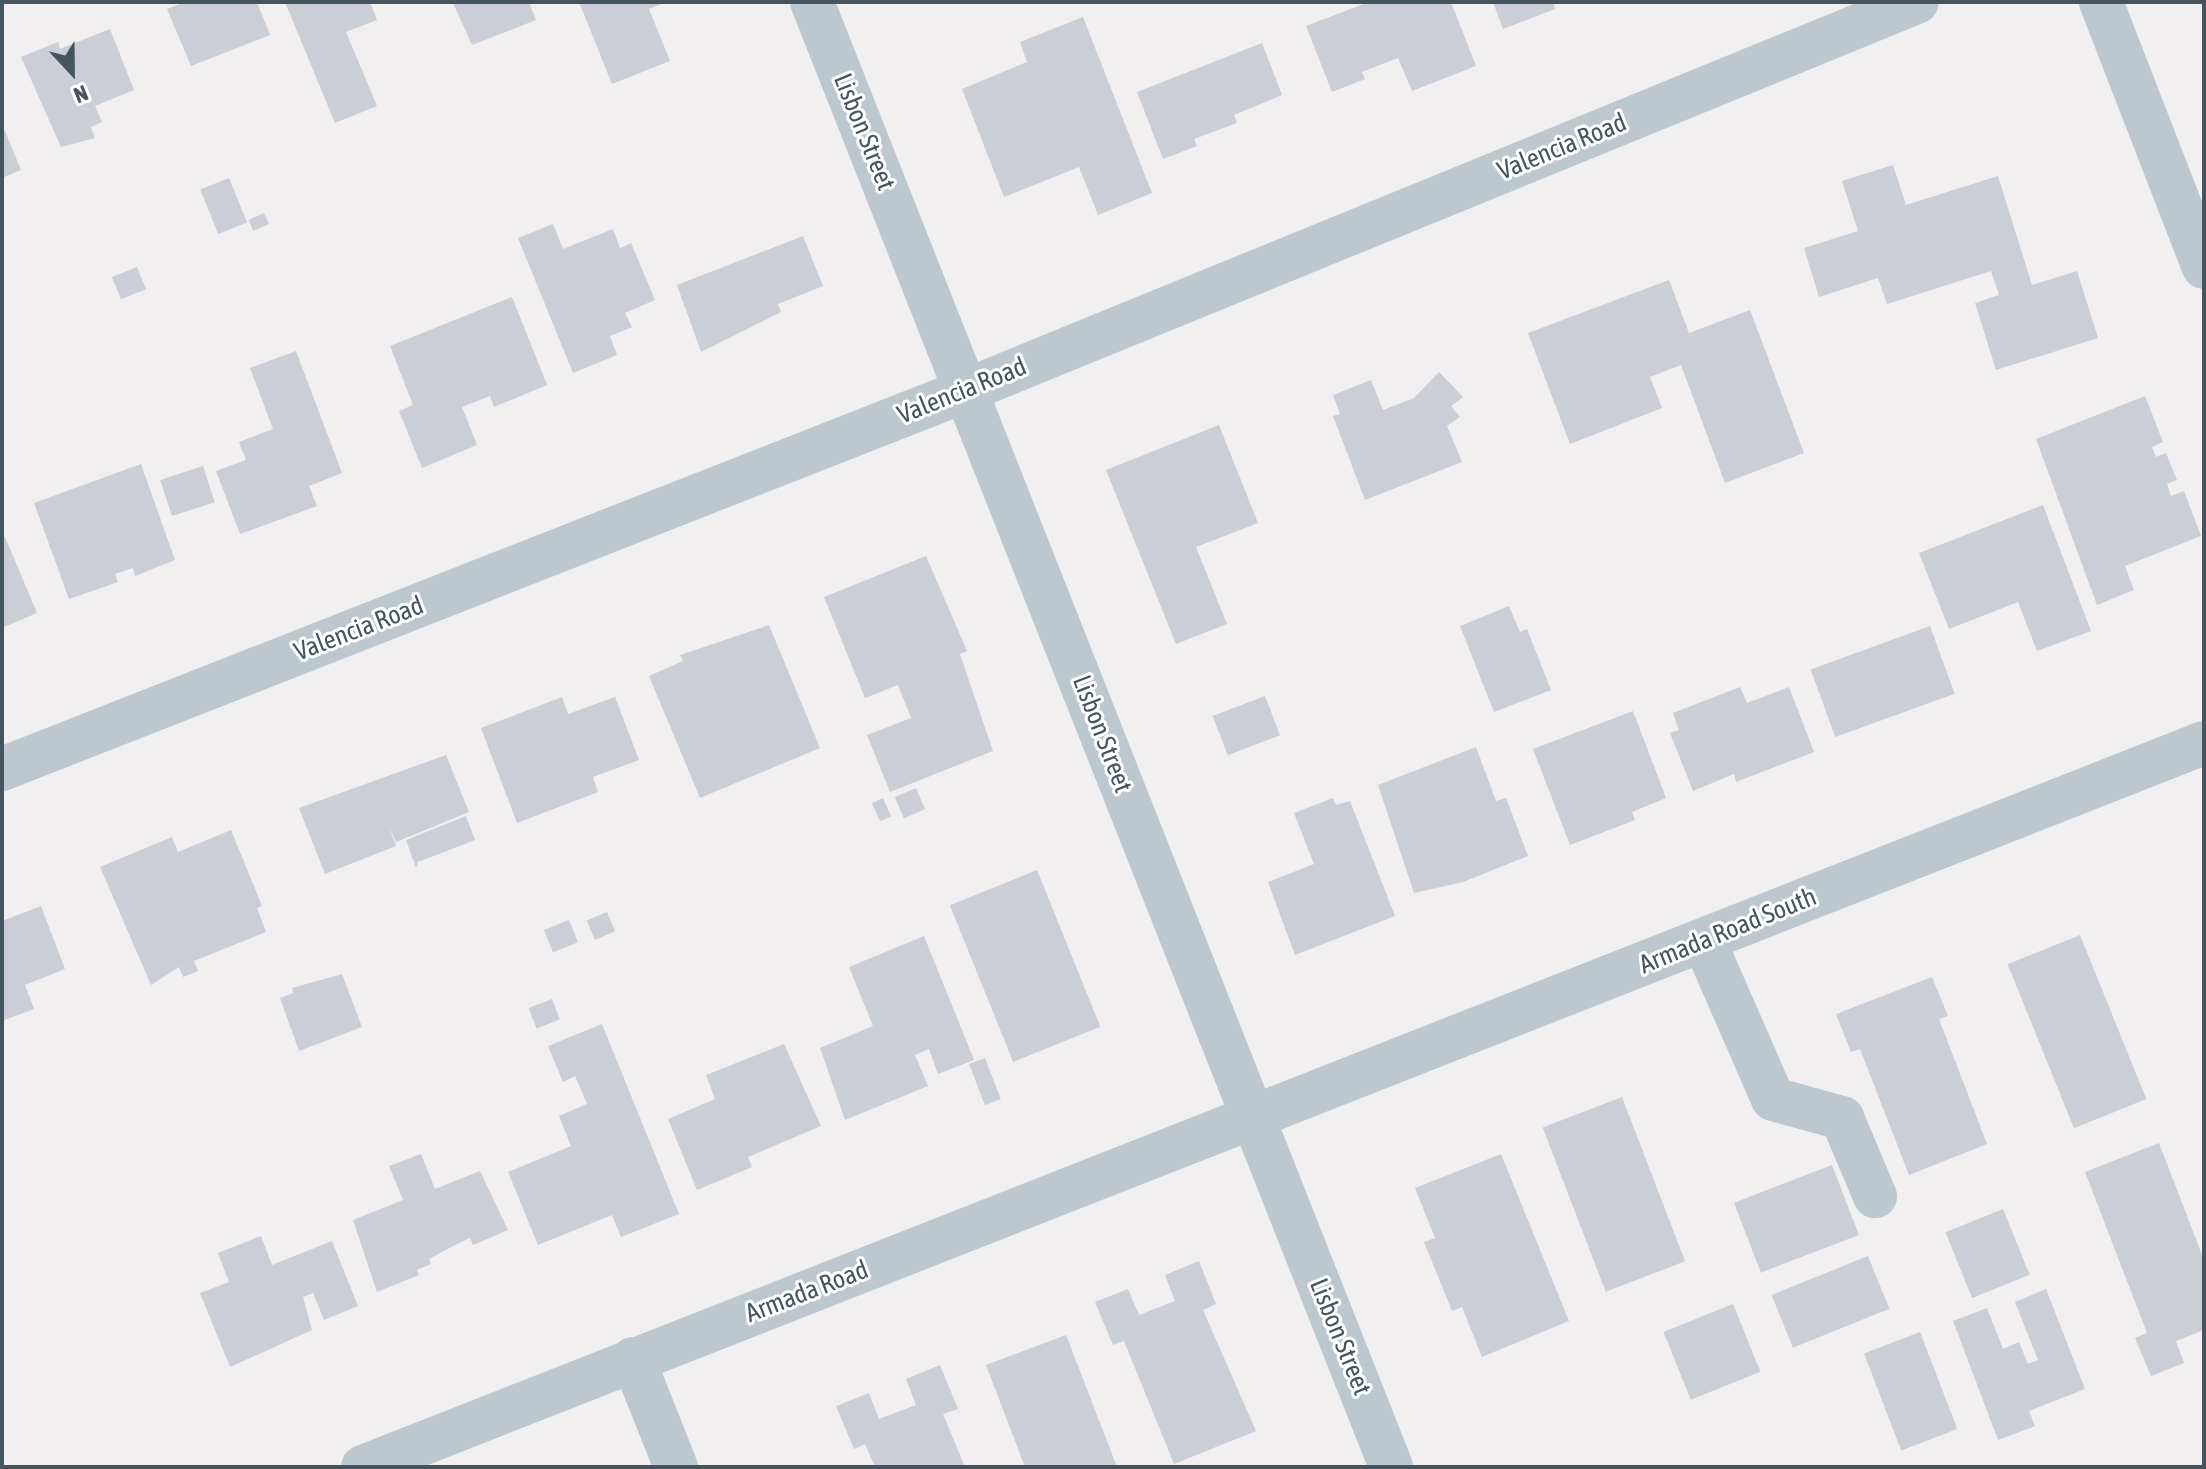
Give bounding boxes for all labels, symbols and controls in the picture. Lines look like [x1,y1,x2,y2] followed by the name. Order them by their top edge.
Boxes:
[32,32,112,112] north arrow
[827,69,901,195] street label: Lisbon Street
[70,80,92,109] text: N
[1493,107,1631,187] street label: Valencia Road
[893,351,1031,431] street label: Valencia Road
[290,590,428,668] street label: Valencia Road
[1065,671,1139,797] street label: Lisbon Street
[1635,881,1821,981] street label: Armada Road South
[741,1254,873,1330] street label: Armada Road
[1303,1274,1377,1400] street label: Lisbon Street

